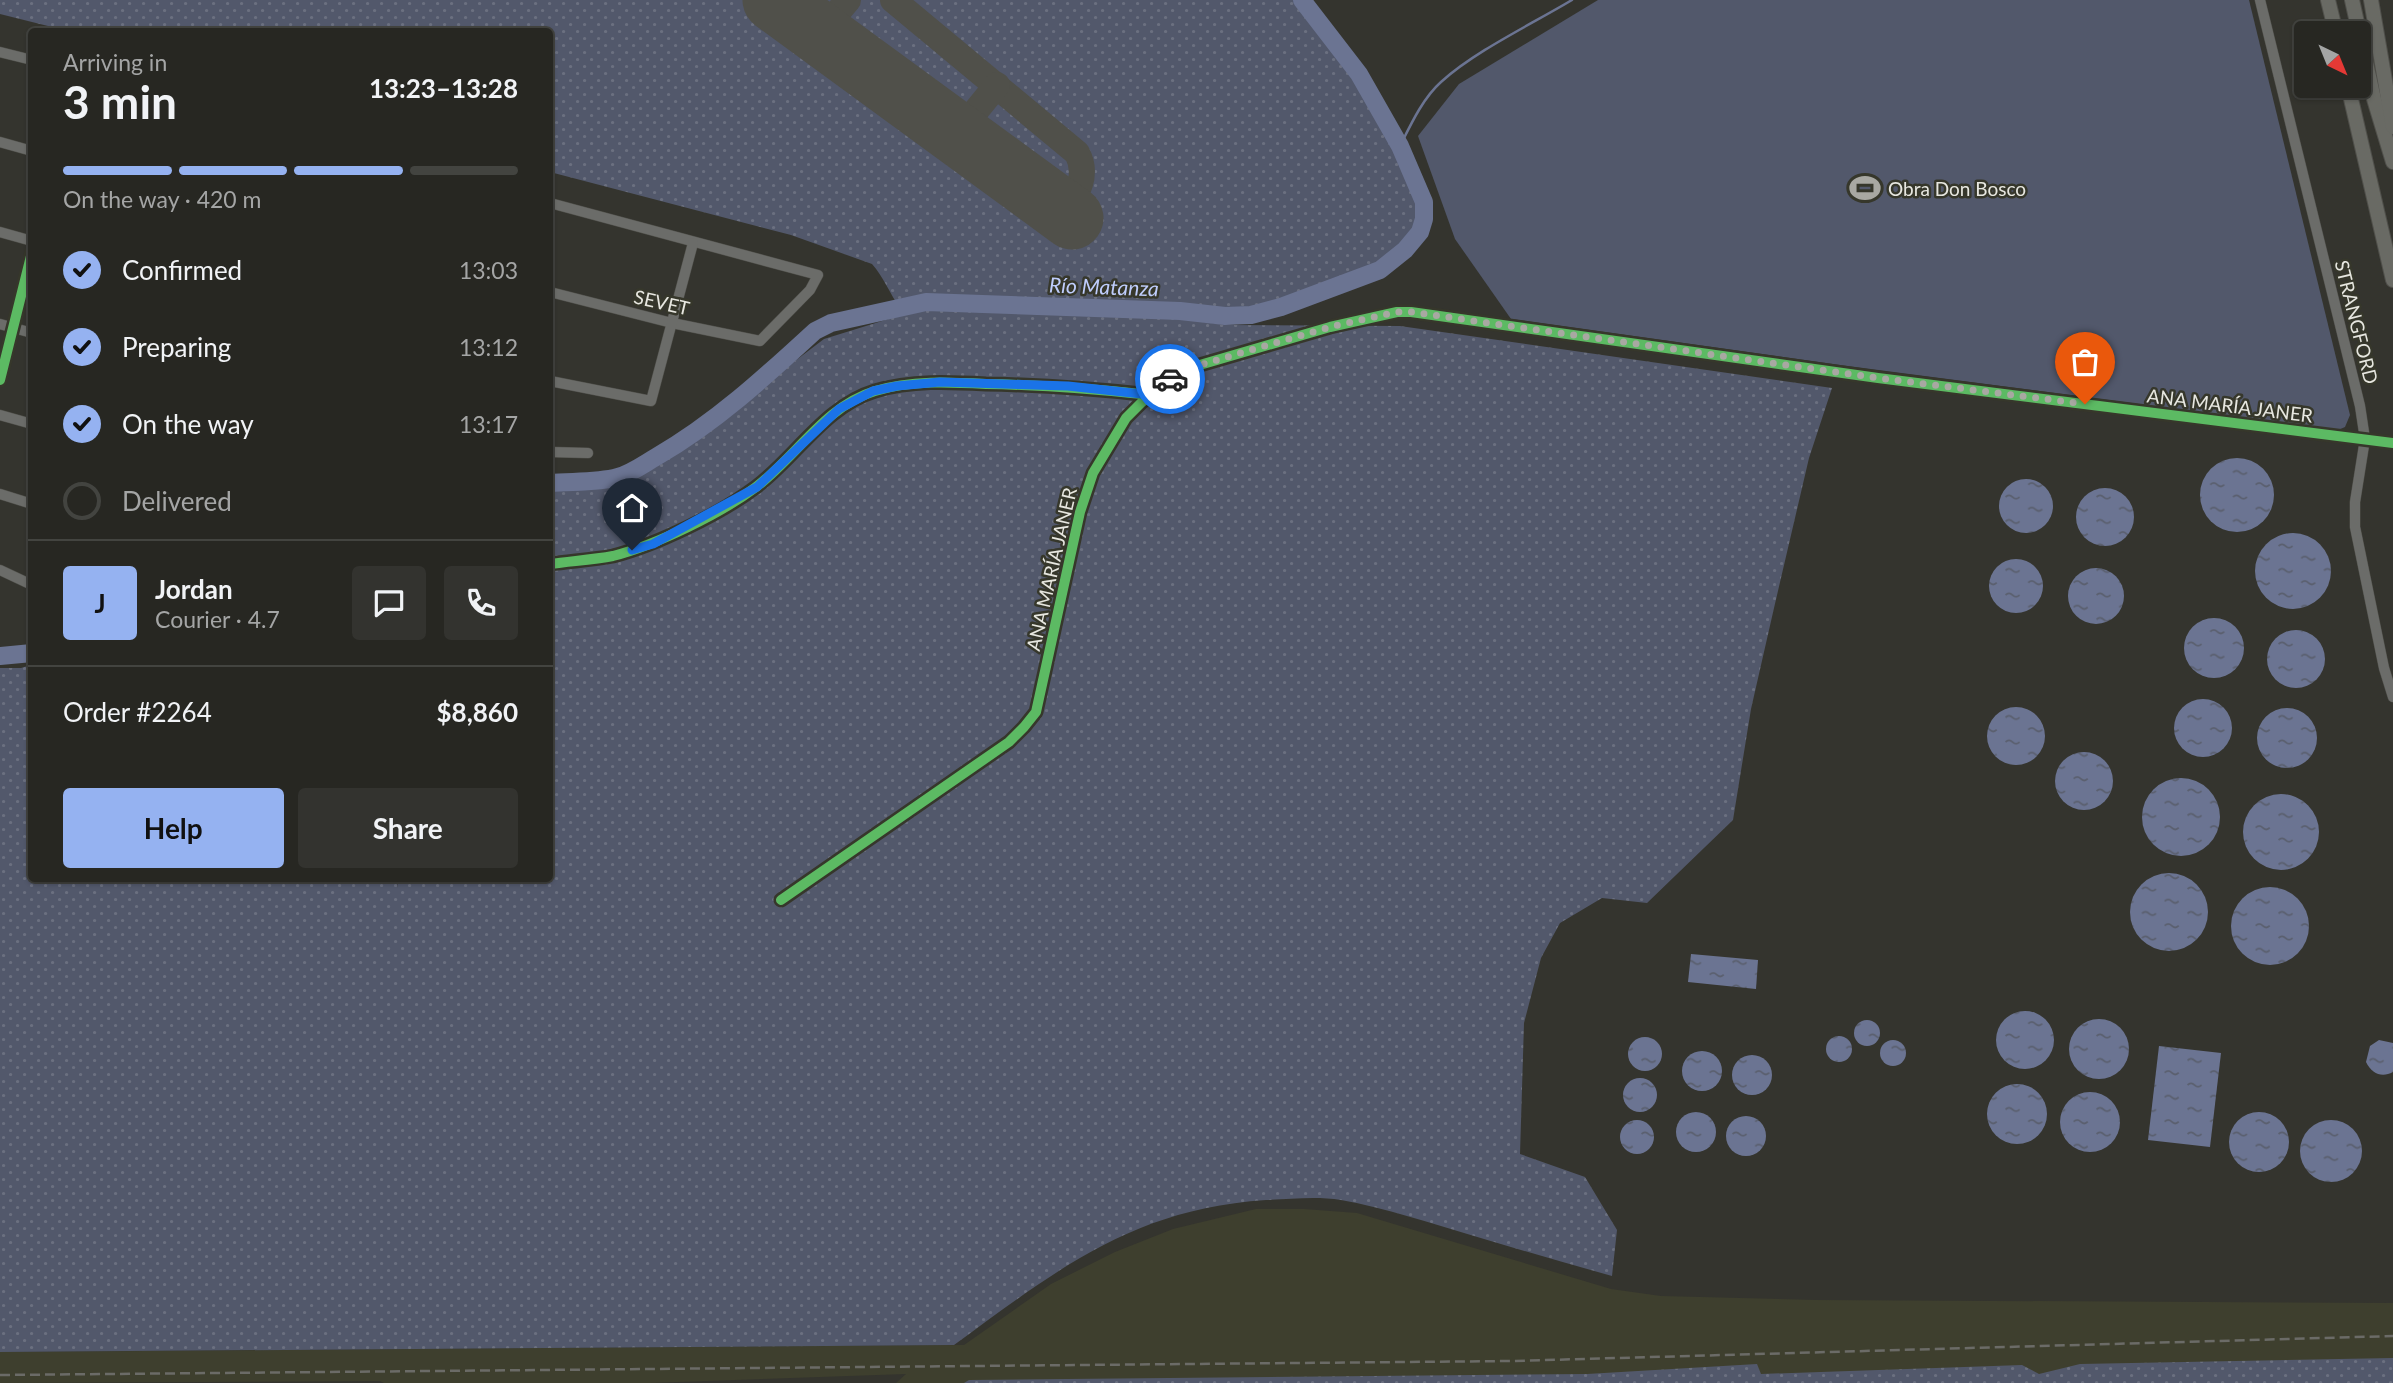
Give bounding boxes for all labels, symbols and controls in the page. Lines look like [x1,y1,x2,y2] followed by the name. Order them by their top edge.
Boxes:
[2294,21,2371,98] north arrow
[2294,21,2371,98] map controls
[63,48,167,76] text: Arriving in
[369,72,518,104] text: 13:23–13:28
[63,74,177,129] text: 3 min
[1848,171,1882,205] sports icon: Obra Don Bosco
[1888,177,2026,200] place label: Obra Don Bosco
[63,185,262,213] text: On the way · 420 m
[63,251,101,289] icon: check
[122,254,242,286] text: Confirmed
[459,256,518,284] text: 13:03
[2330,258,2384,386] street label: STRANGFORD
[1049,272,1159,300] water label: Río Matanza
[632,284,692,320] street label: SEVET
[63,328,101,366] icon: check
[122,331,231,363] text: Preparing
[2055,332,2115,404] pin
[459,333,518,361] text: 13:12
[2066,343,2104,381] icon: bag
[1135,344,1205,414] courier
[1151,360,1189,398] icon: car
[2146,383,2314,427] street label: ANA MARÍA JANER
[63,405,101,443] icon: check
[122,408,254,440] text: On the way
[459,410,518,438] text: 13:17
[602,478,662,550] pin
[122,485,232,517] text: Delivered
[1021,485,1081,653] street label: ANA MARÍA JANER
[613,489,651,527] icon: home
[352,566,426,640] button: chat
[444,566,518,640] button: phone
[155,573,233,605] text: Jordan
[94,587,106,619] text: J
[155,605,280,633] text: Courier · 4.7
[63,696,212,728] text: Order #2264
[437,696,518,728] text: $8,860
[63,788,284,868] button: Help
[298,788,518,868] button: Share

